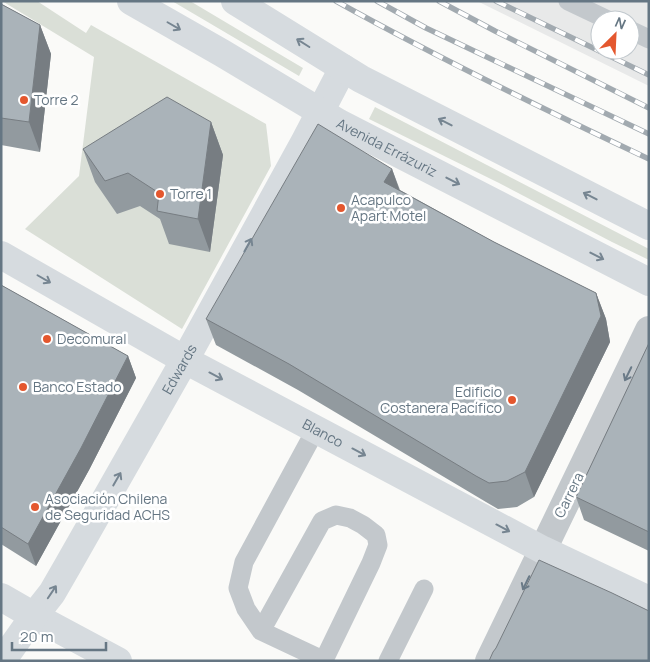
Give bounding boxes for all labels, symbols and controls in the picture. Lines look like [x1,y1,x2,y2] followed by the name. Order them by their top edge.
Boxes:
[590,10,640,60] north arrow
[612,12,629,33] text: N
[166,21,180,31] one-way arrow
[297,38,311,48] one-way arrow
[34,90,78,109] place label: Torre 2
[18,94,30,106] marker: Torre 2
[334,113,441,181] street label: Avenida Errázuriz
[438,117,453,126] one-way arrow
[445,177,460,186] one-way arrow
[170,184,212,203] place label: Torre 1
[154,188,166,200] marker: Torre 1
[351,190,426,225] place label: Acapulco Apart Motel
[583,191,598,200] one-way arrow
[335,202,347,214] marker: Acapulco Apart Motel
[243,238,253,253] one-way arrow
[590,251,605,261] one-way arrow
[36,275,50,285] one-way arrow
[57,329,126,348] place label: Decomural
[41,333,53,345] marker: Decomural
[157,340,201,398] street label: Edwards
[622,366,632,381] one-way arrow
[208,372,223,381] one-way arrow
[33,377,122,396] place label: Banco Estado
[17,381,29,393] marker: Banco Estado
[380,382,502,417] place label: Edificio Costanera Pacífico
[506,394,518,406] marker: Edificio Costanera Pacífico
[299,414,347,451] street label: Blanco
[352,447,367,457] one-way arrow
[549,469,588,521] street label: Carrera
[113,472,123,487] one-way arrow
[45,489,170,524] place label: Asociación Chilena de Seguridad ACHS
[29,501,41,513] marker: Asociación Chilena de Seguridad ACHS
[495,524,510,533] one-way arrow
[521,575,531,590] one-way arrow
[47,585,57,599] one-way arrow
[12,620,106,652] scale bar
[20,626,53,647] text: 20 m

